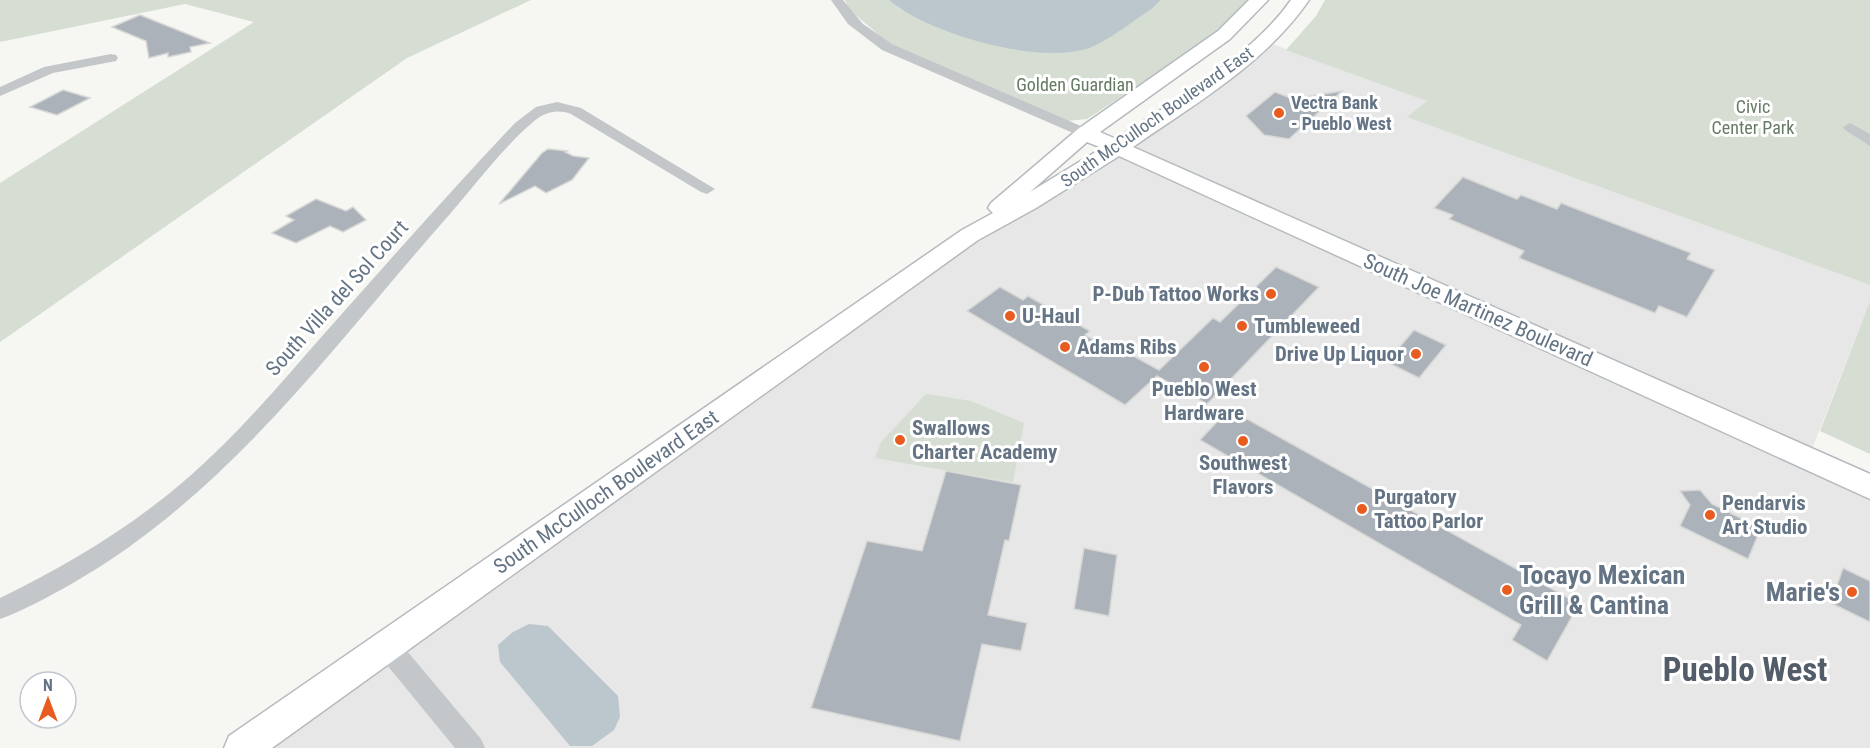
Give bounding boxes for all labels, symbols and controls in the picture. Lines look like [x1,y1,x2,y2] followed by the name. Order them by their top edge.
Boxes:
[1056,42,1257,191] street label: South McCulloch Boulevard East
[1016,74,1134,95] park label: Golden Guardian
[1291,92,1392,134] place label: Vectra Bank - Pueblo West
[1712,96,1794,138] park label: Civic Center Park
[1272,106,1286,120] marker: Vectra Bank - Pueblo West
[261,215,413,381] street label: South Villa del Sol Court
[1360,249,1596,371] street label: South Joe Martinez Boulevard
[1092,282,1259,306] place label: P-Dub Tattoo Works
[1264,287,1278,301] marker: P-Dub Tattoo Works
[1022,304,1080,328] place label: U-Haul
[1003,309,1017,323] marker: U-Haul
[1254,314,1360,338] place label: Tumbleweed
[1235,319,1249,333] marker: Tumbleweed
[1077,335,1177,359] place label: Adams Ribs
[1058,340,1072,354] marker: Adams Ribs
[1275,342,1404,366] place label: Drive Up Liquor
[1409,347,1423,361] marker: Drive Up Liquor
[1197,360,1211,374] marker: Pueblo West Hardware
[1152,377,1256,425] place label: Pueblo West Hardware
[489,405,723,579] street label: South McCulloch Boulevard East
[912,416,1058,464] place label: Swallows Charter Academy
[893,433,907,447] marker: Swallows Charter Academy
[1236,434,1250,448] marker: Southwest Flavors
[1199,451,1287,499] place label: Southwest Flavors
[1374,485,1483,533] place label: Purgatory Tattoo Parlor
[1722,491,1808,539] place label: Pendarvis Art Studio
[1355,502,1369,516] marker: Purgatory Tattoo Parlor
[1703,508,1717,522] marker: Pendarvis Art Studio
[1519,560,1685,620] place label: Tocayo Mexican Grill & Cantina
[1766,577,1840,607] place label: Marie's
[1500,583,1514,597] marker: Tocayo Mexican Grill & Cantina
[1845,585,1859,599] marker: Marie's
[1663,650,1827,689] district label: Pueblo West
[18,670,78,730] north arrow
[43,676,53,695] text: N

